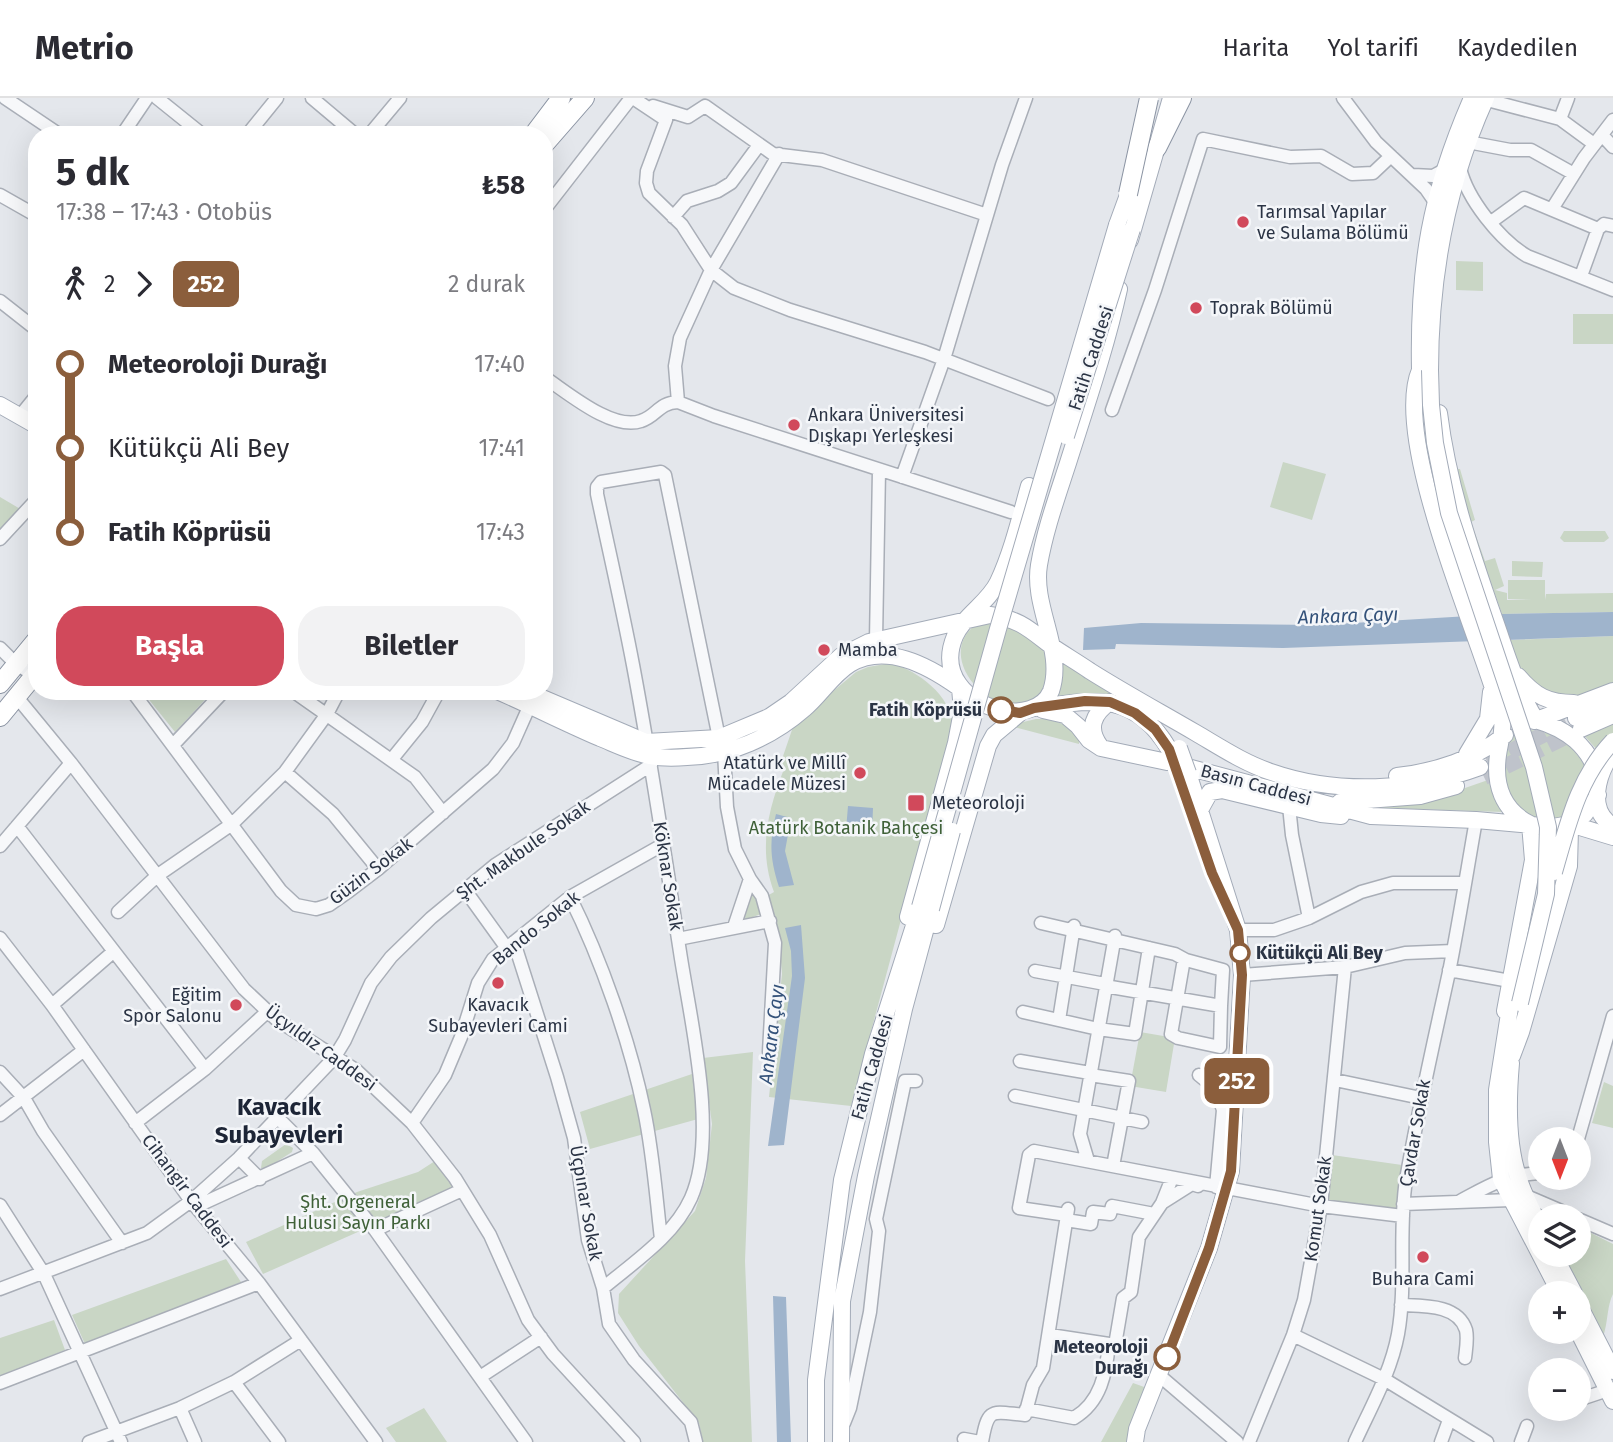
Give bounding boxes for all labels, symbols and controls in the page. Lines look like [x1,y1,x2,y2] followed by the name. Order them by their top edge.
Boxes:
[35,28,134,68] text: Metrio
[1222,34,1289,62] text: Harita
[1327,34,1419,62] text: Yol tarifi
[1457,34,1578,62] text: Kaydedilen
[56,149,129,195] text: 5 dk
[482,170,525,201] text: ₺58
[56,198,272,226] text: 17:38 – 17:43 · Otobüs
[1257,201,1409,244] place label: Tarımsal Yapılar ve Sulama Bölümü
[1235,214,1251,230] marker: Tarımsal Yapılar ve Sulama Bölümü
[56,265,94,303] icon: walk
[125,265,163,303] icon: forward
[104,270,115,298] text: 2
[187,270,225,298] text: 252
[448,270,525,298] text: 2 durak
[1210,297,1333,319] place label: Toprak Bölümü
[1188,300,1204,316] marker: Toprak Bölümü
[1064,303,1118,413] street label: Fatih Caddesi
[108,349,327,380] text: Meteoroloji Durağı
[474,350,525,378] text: 17:40
[808,404,964,447] place label: Ankara Üniversitesi Dışkapı Yerleşkesi
[786,417,802,433] marker: Ankara Üniversitesi Dışkapı Yerleşkesi
[108,433,289,464] text: Kütükçü Ali Bey
[479,434,525,462] text: 17:41
[108,517,271,548] text: Fatih Köprüsü
[476,518,525,546] text: 17:43
[1296,602,1399,629] water label: Ankara Çayı
[56,606,284,686] button: Başla
[298,606,525,686] button: Biletler
[838,639,898,661] place label: Mamba
[816,642,832,658] marker: Mamba
[988,697,1014,723] marker: Fatih Köprüsü
[869,699,982,721] place label: Fatih Köprüsü
[707,752,847,795] place label: Atatürk ve Millî Mücadele Müzesi
[1198,760,1314,810] street label: Basın Caddesi
[852,765,868,781] marker: Atatürk ve Millî Mücadele Müzesi
[932,792,1025,814] place label: Meteoroloji
[906,793,926,813] marker: Meteoroloji
[452,795,595,904] street label: Şht. Makbule Sokak
[749,817,943,839] park label: Atatürk Botanik Bahçesi
[648,820,688,933] street label: Köknar Sokak
[325,832,418,909] street label: Güzin Sokak
[488,886,585,970] street label: Bando Sokak
[1256,942,1384,964] place label: Kütükçü Ali Bey
[1230,943,1250,963] marker: Kütükçü Ali Bey
[490,975,506,991] marker: Kavacık Subayevleri Cami
[754,983,789,1086] water label: Ankara Çayı
[123,984,222,1027] place label: Eğitim Spor Salonu
[428,994,568,1037] place label: Kavacık Subayevleri Cami
[228,997,244,1013] marker: Eğitim Spor Salonu
[261,1000,381,1096] street label: Üçyıldız Caddesi
[846,1012,898,1122] street label: Fatih Caddesi
[1197,1058,1277,1104] line badge: 252
[1218,1067,1256,1095] text: 252
[1395,1077,1435,1188] street label: Çavdar Sokak
[215,1093,343,1149] district label: Kavacık Subayevleri
[1528,1127,1591,1190] north arrow
[1528,1127,1591,1421] map controls
[137,1130,237,1252] street label: Cihangir Caddesi
[565,1144,607,1263] street label: Üçpınar Sokak
[1300,1154,1336,1263] street label: Komut Sokak
[285,1191,431,1234] park label: Şht. Orgeneral Hulusi Sayın Parkı
[1528,1204,1591,1267] button: layers
[1415,1249,1431,1265] marker: Buhara Cami
[1372,1268,1474,1290] place label: Buhara Cami
[1528,1281,1591,1344] button: +
[1054,1336,1148,1379] place label: Meteoroloji Durağı
[1154,1344,1180,1370] marker: Meteoroloji Durağı
[1528,1358,1591,1421] button: −

